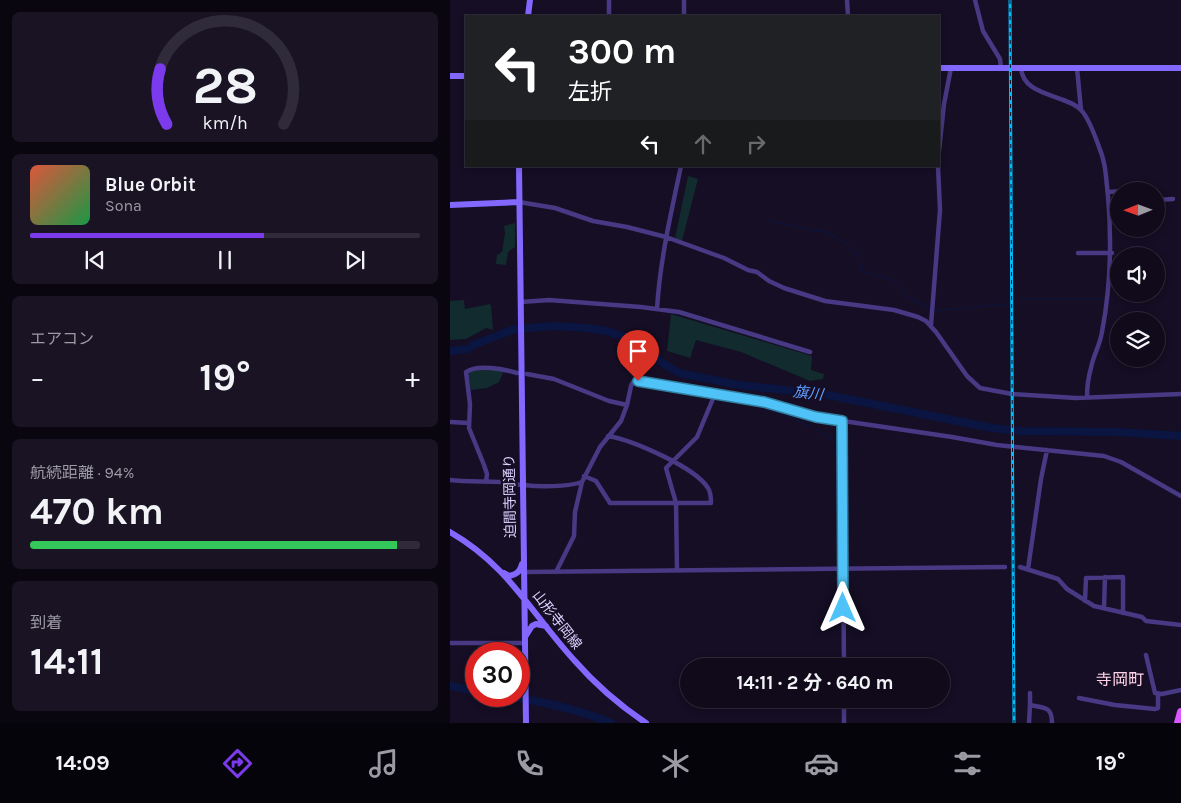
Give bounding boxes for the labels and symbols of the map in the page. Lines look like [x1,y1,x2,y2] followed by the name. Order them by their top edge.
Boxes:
[1110,182,1165,238] north arrow
[617,330,659,381] pin
[792,382,826,404] water label: 旗川
[501,454,519,538] street label: 迫間寺岡通り
[816,581,868,633] position arrow
[529,587,585,653] street label: 山形寺岡線
[465,642,530,707] speed limit sign: 30
[1096,670,1144,689] district label: 寺岡町

